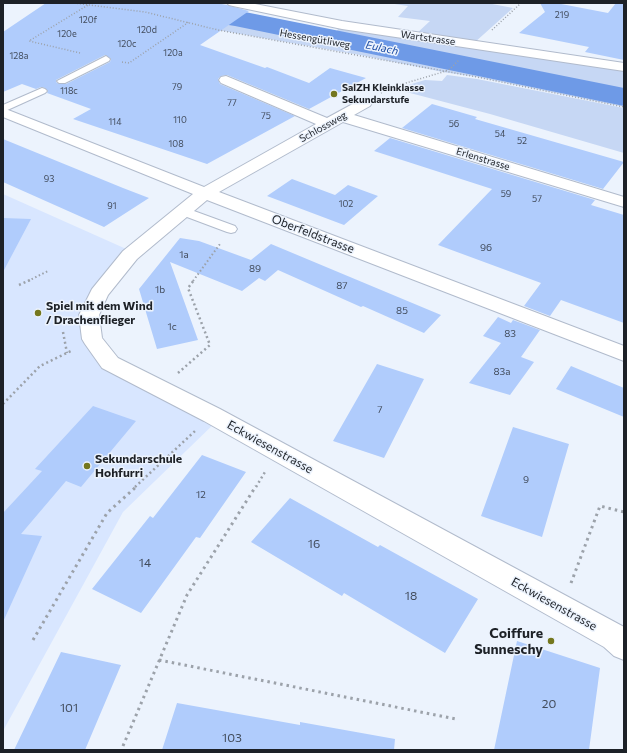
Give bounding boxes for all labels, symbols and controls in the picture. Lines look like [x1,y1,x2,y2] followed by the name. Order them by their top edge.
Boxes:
[555,10,569,20] house number: 219
[79,15,97,25] house number: 120f
[137,25,157,35] house number: 120d
[279,27,351,51] street label: Hessengütliweg
[400,28,456,48] street label: Wartstrasse
[57,29,77,39] house number: 120e
[365,38,399,58] water label: Eulach
[117,39,137,49] house number: 120c
[163,48,183,58] house number: 120a
[10,51,28,61] house number: 128a
[172,82,182,92] house number: 79
[342,82,424,106] place label: SalZH Kleinklasse Sekundarstufe
[60,86,78,96] house number: 118c
[329,89,339,99] marker: SalZH Kleinklasse Sekundarstufe
[227,98,237,108] house number: 77
[297,109,349,145] street label: Schlossweg
[261,111,271,121] house number: 75
[173,115,187,125] house number: 110
[108,117,122,127] house number: 114
[449,119,459,129] house number: 56
[495,129,505,139] house number: 54
[517,136,527,146] house number: 52
[168,139,184,149] house number: 108
[455,145,511,173] street label: Erlenstrasse
[44,174,54,184] house number: 93
[501,189,511,199] house number: 59
[532,194,542,204] house number: 57
[339,199,353,209] house number: 102
[107,201,117,211] house number: 91
[270,212,356,256] street label: Oberfeldstrasse
[480,242,492,254] house number: 96
[179,249,189,261] house number: 1a
[249,263,261,275] house number: 89
[336,280,348,292] house number: 87
[155,284,165,296] house number: 1b
[46,299,153,327] place label: Spiel mit dem Wind / Drachenflieger
[396,305,408,317] house number: 85
[33,308,43,318] marker: Spiel mit dem Wind / Drachenflieger
[167,321,177,333] house number: 1c
[504,328,516,340] house number: 83
[494,366,510,378] house number: 83a
[377,404,383,416] house number: 7
[225,417,315,477] street label: Eckwiesenstrasse
[95,452,182,480] place label: Sekundarschule Hohfurri
[82,461,92,471] marker: Sekundarschule Hohfurri
[523,474,529,486] house number: 9
[196,489,206,501] house number: 12
[308,537,320,551] house number: 16
[139,556,151,570] house number: 14
[509,574,599,634] street label: Eckwiesenstrasse
[405,589,417,603] house number: 18
[474,625,543,658] place label: Coiffure Sunneschy
[546,636,556,646] marker: Coiffure Sunneschy
[542,697,556,711] house number: 20
[60,701,78,715] house number: 101
[222,731,242,745] house number: 103

